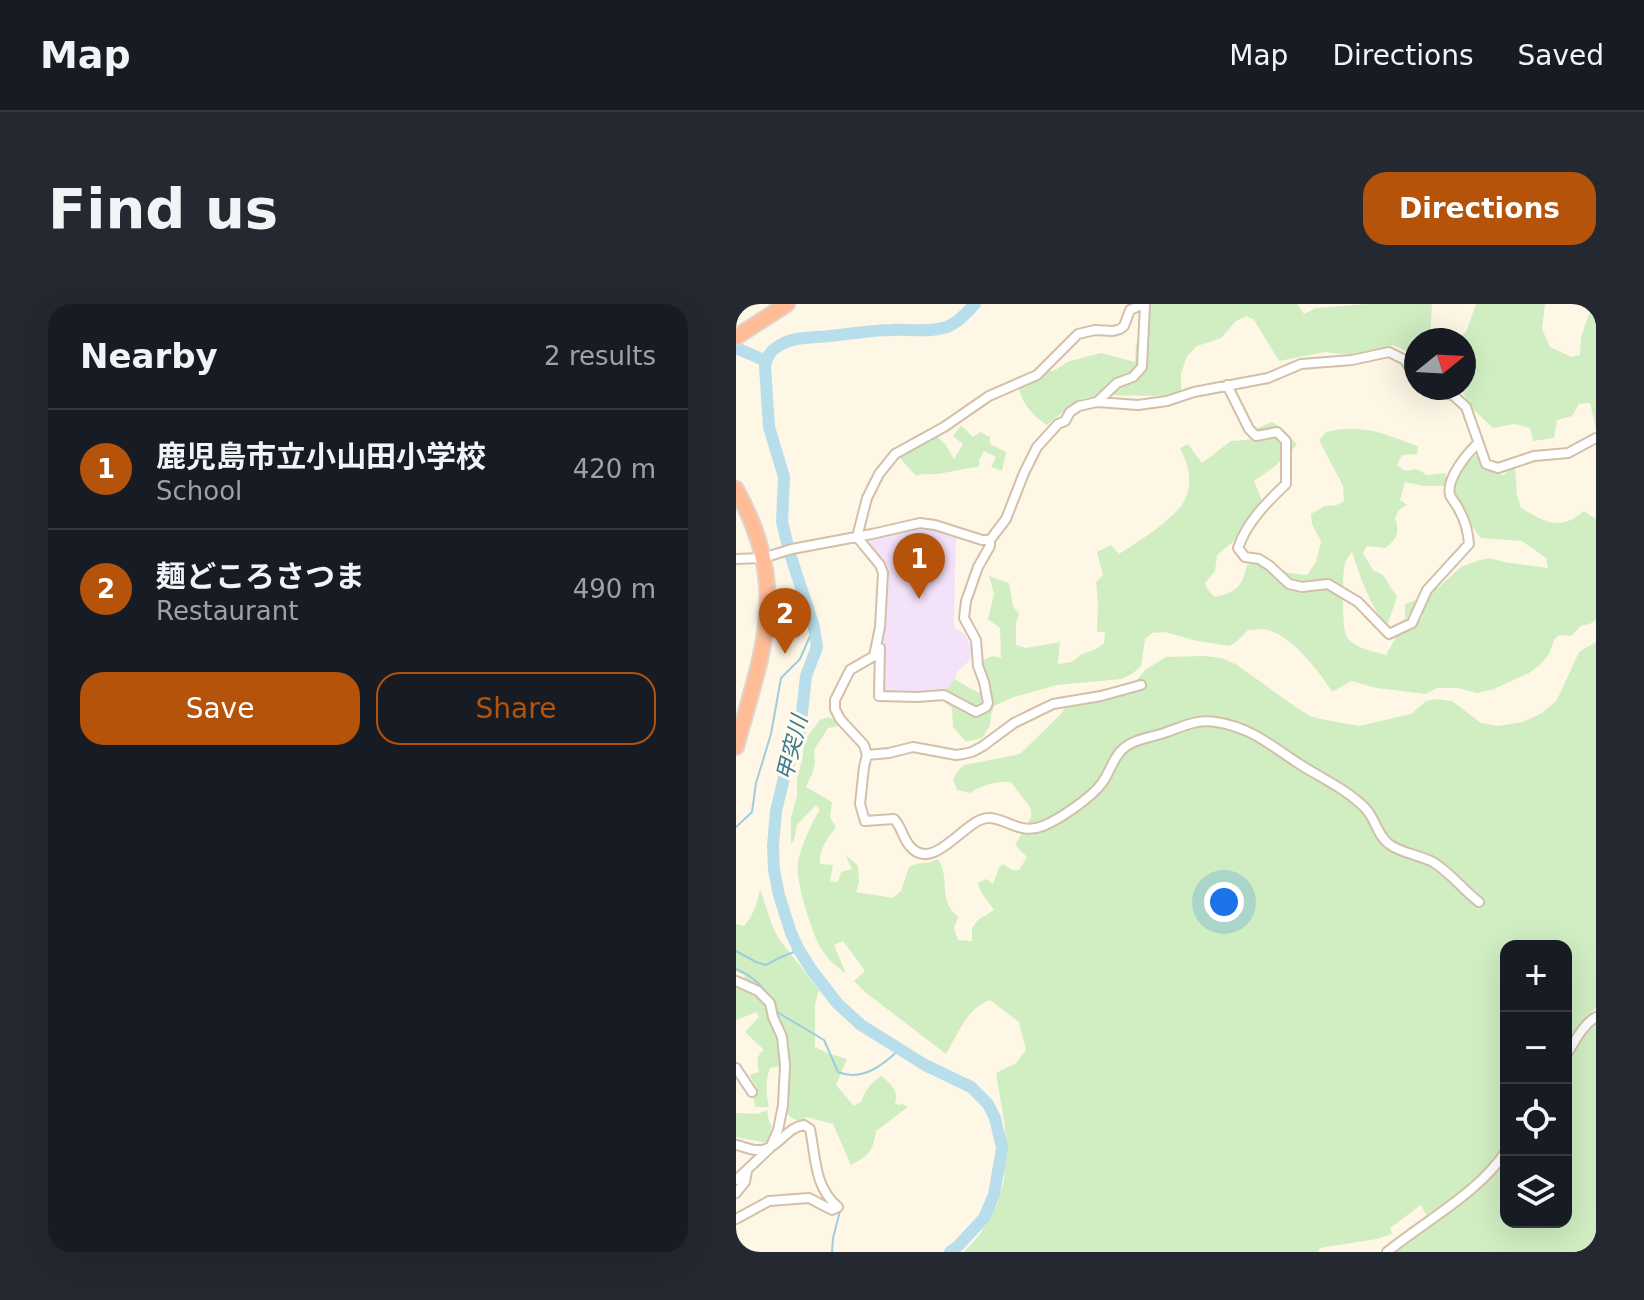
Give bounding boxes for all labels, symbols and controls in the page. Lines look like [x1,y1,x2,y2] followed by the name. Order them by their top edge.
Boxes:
[40,33,131,77] text: Map
[1229,39,1288,72] text: Map
[1332,39,1473,72] text: Directions
[1517,39,1604,72] text: Saved
[1363,172,1596,245] button: Directions
[48,176,278,241] text: Find us
[1404,328,1476,400] north arrow
[80,336,218,376] text: Nearby
[544,341,656,371] text: 2 results
[156,439,486,474] text: 鹿児島市立小山田小学校
[97,454,115,484] text: 1
[573,454,656,484] text: 420 m
[156,476,242,506] text: School
[893,533,945,599] pin: 1
[156,559,365,594] text: 麺どころさつま
[97,574,115,604] text: 2
[573,574,656,604] text: 490 m
[759,588,811,654] pin: 2
[156,596,298,626] text: Restaurant
[80,672,360,745] button: Save
[376,672,656,745] button: Share
[772,711,813,783] water label: 甲突川
[1204,882,1244,922] your location
[1500,940,1572,1228] map controls
[1500,940,1572,1012] button: +
[1500,1012,1572,1084] button: −
[1500,1084,1572,1156] button: locate
[1500,1156,1572,1228] button: layers

